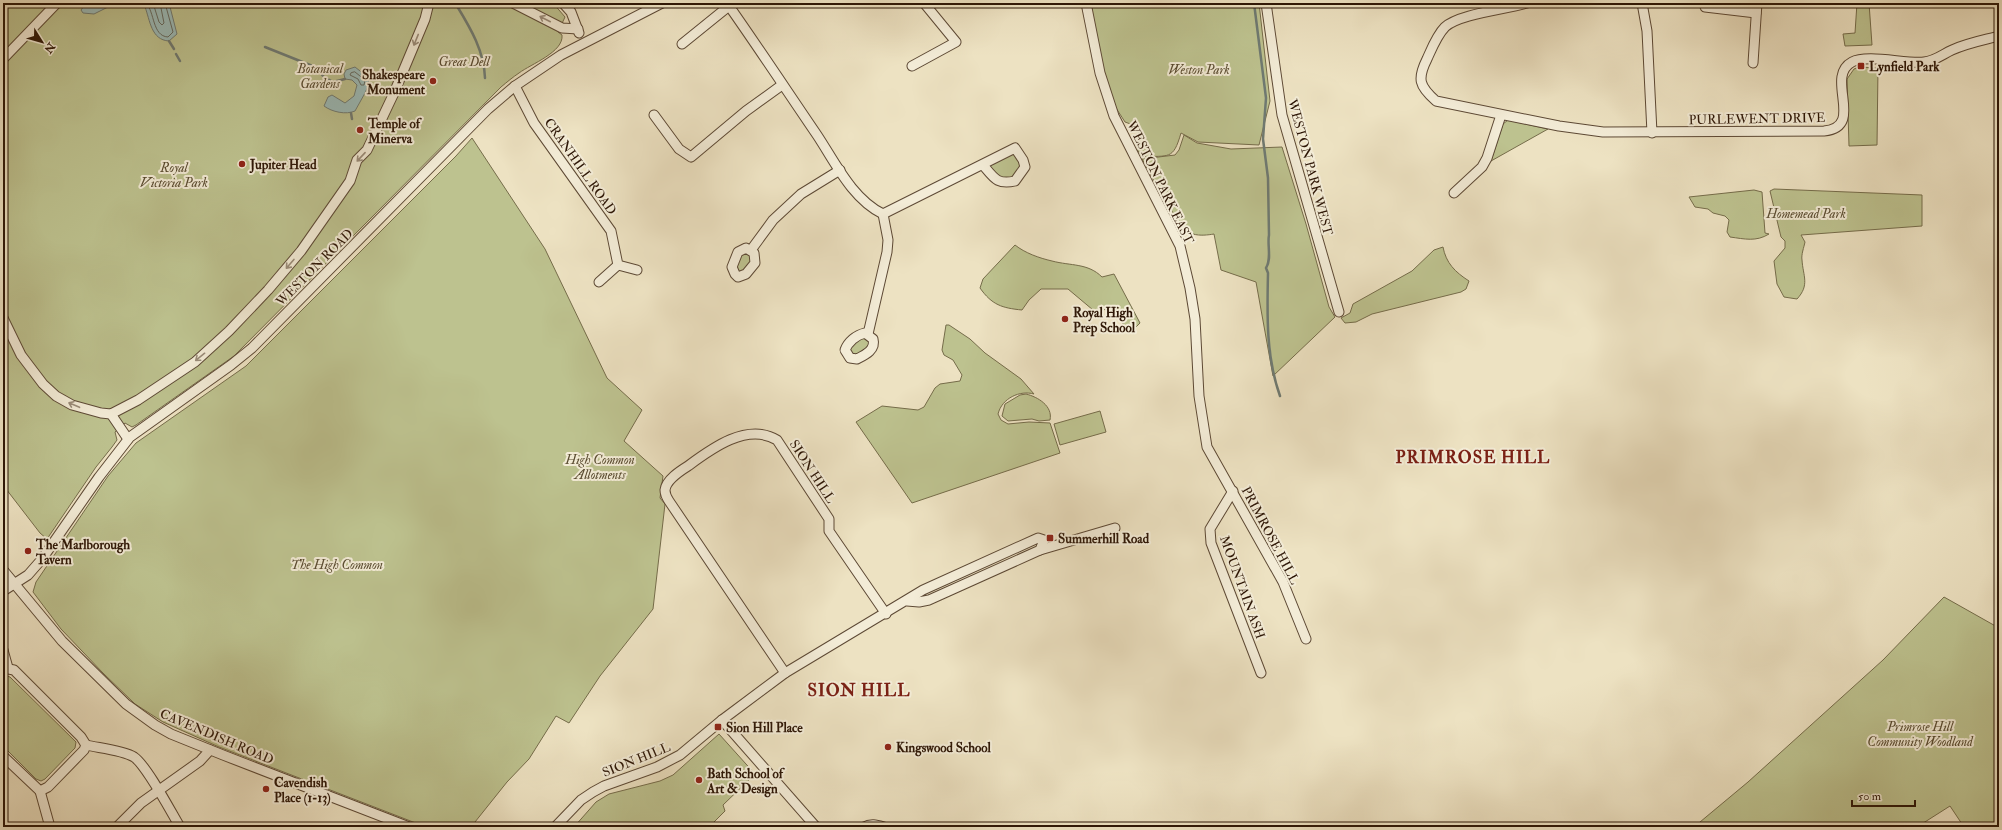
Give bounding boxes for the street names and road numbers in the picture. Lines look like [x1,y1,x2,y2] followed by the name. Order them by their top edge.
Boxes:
[1284,96,1336,237] street label: WESTON PARK WEST
[1689,110,1826,128] street label: PURLEWENT DRIVE
[541,115,620,218] street label: CRANHILL ROAD
[1123,117,1197,247] street label: WESTON PARK EAST
[272,226,357,310] street label: WESTON ROAD
[786,437,839,507] street label: SION HILL
[1238,484,1303,588] street label: PRIMROSE HILL
[1216,533,1268,642] street label: MOUNTAIN ASH
[157,706,276,768] street label: CAVENDISH ROAD
[600,739,673,781] street label: SION HILL

